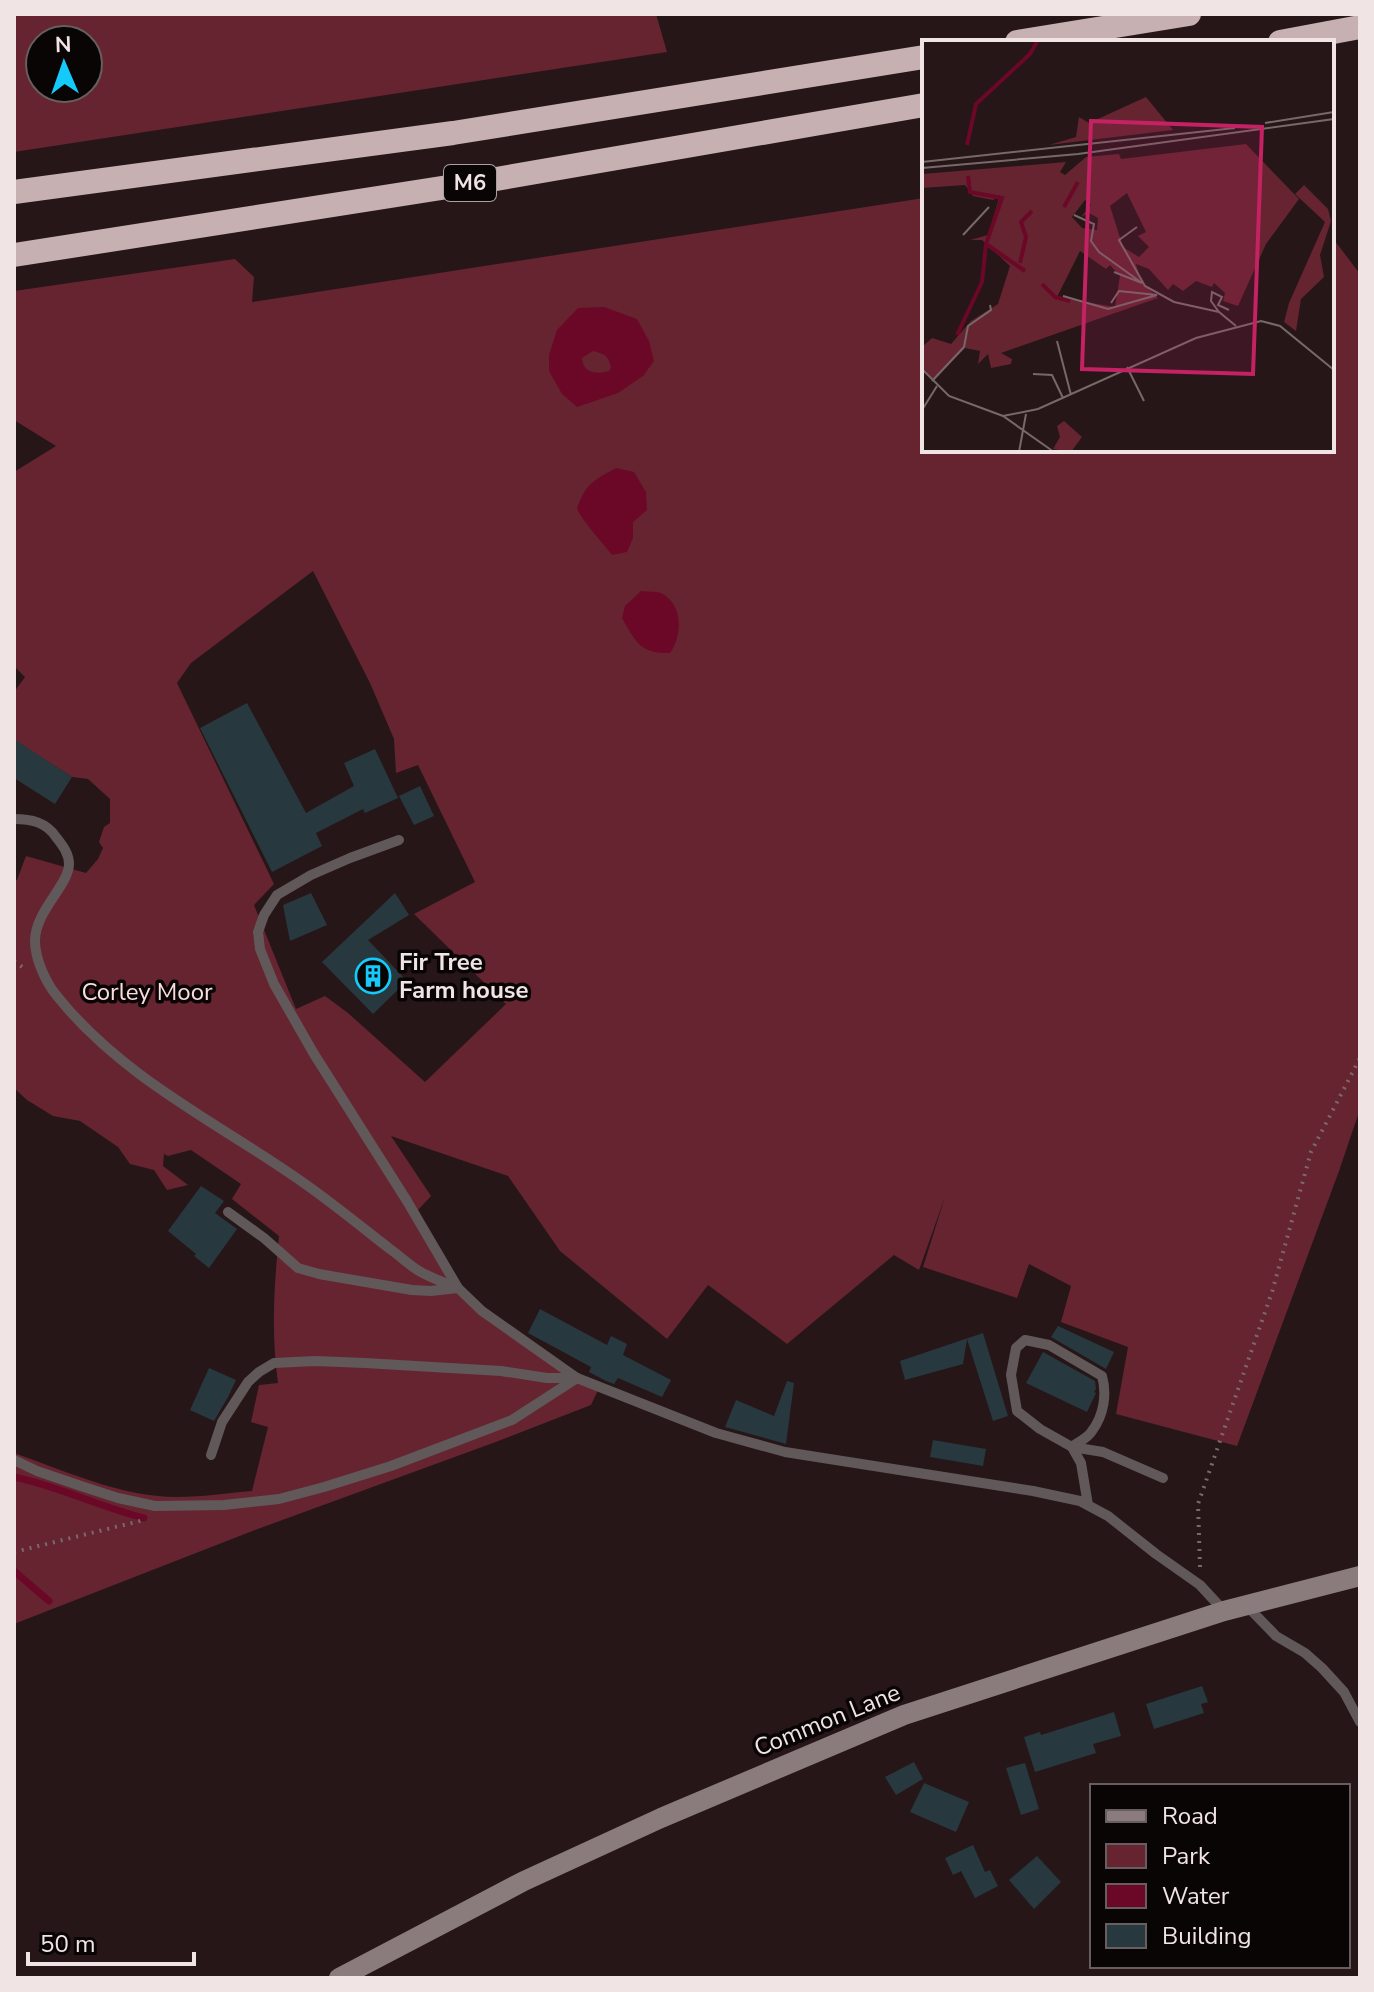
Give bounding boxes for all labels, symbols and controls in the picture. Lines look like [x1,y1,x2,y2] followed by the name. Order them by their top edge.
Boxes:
[24,24,104,104] north arrow
[55,30,72,60] text: N
[922,40,1334,452] inset map
[444,165,496,201] road number: M6
[399,946,529,1006] place label: Fir Tree Farm house
[354,957,392,995] building icon: Fir Tree Farm house
[81,976,213,1008] park label: Corley Moor
[749,1676,905,1764] street label: Common Lane
[1090,1784,1350,1968] legend
[1162,1800,1218,1832] text: Road
[1162,1840,1211,1872] text: Park
[1162,1880,1230,1912] text: Water
[28,1916,194,1966] scale bar
[1162,1920,1252,1952] text: Building
[40,1928,96,1960] text: 50 m

